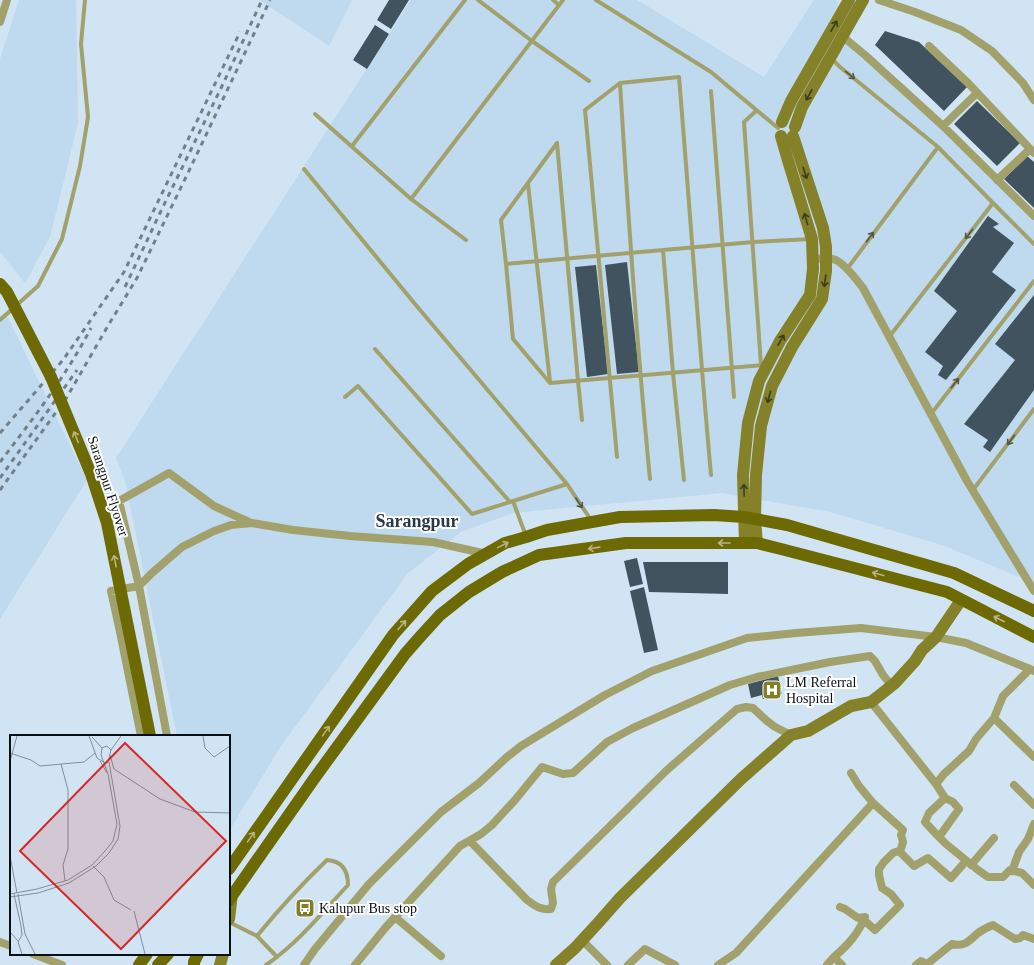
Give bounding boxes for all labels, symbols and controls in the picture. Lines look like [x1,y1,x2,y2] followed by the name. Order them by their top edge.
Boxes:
[831,20,839,32] one-way arrow
[845,70,855,79] one-way arrow
[805,89,813,101] one-way arrow
[802,166,809,179] one-way arrow
[802,213,809,226] one-way arrow
[964,228,973,239] one-way arrow
[866,232,875,243] one-way arrow
[821,274,829,287] one-way arrow
[778,334,786,346] one-way arrow
[951,378,959,389] one-way arrow
[765,390,772,403] one-way arrow
[71,431,79,443] one-way arrow
[85,434,131,538] street label: Sarangpur Flyover
[1006,435,1015,446] one-way arrow
[740,484,747,497] one-way arrow
[576,497,584,509] one-way arrow
[375,511,459,531] district label: Sarangpur
[718,539,731,547] one-way arrow
[496,541,508,548] one-way arrow
[588,544,601,552] one-way arrow
[110,554,118,567] one-way arrow
[872,570,885,577] one-way arrow
[993,615,1005,622] one-way arrow
[397,620,406,630] one-way arrow
[786,675,856,706] place label: LM Referral Hospital
[761,679,783,701] hospital icon: LM Referral Hospital
[322,725,330,736] one-way arrow
[10,735,230,955] inset map
[247,832,255,843] one-way arrow
[294,897,316,919] bus stop icon: Kalupur Bus stop
[319,901,417,916] place label: Kalupur Bus stop

